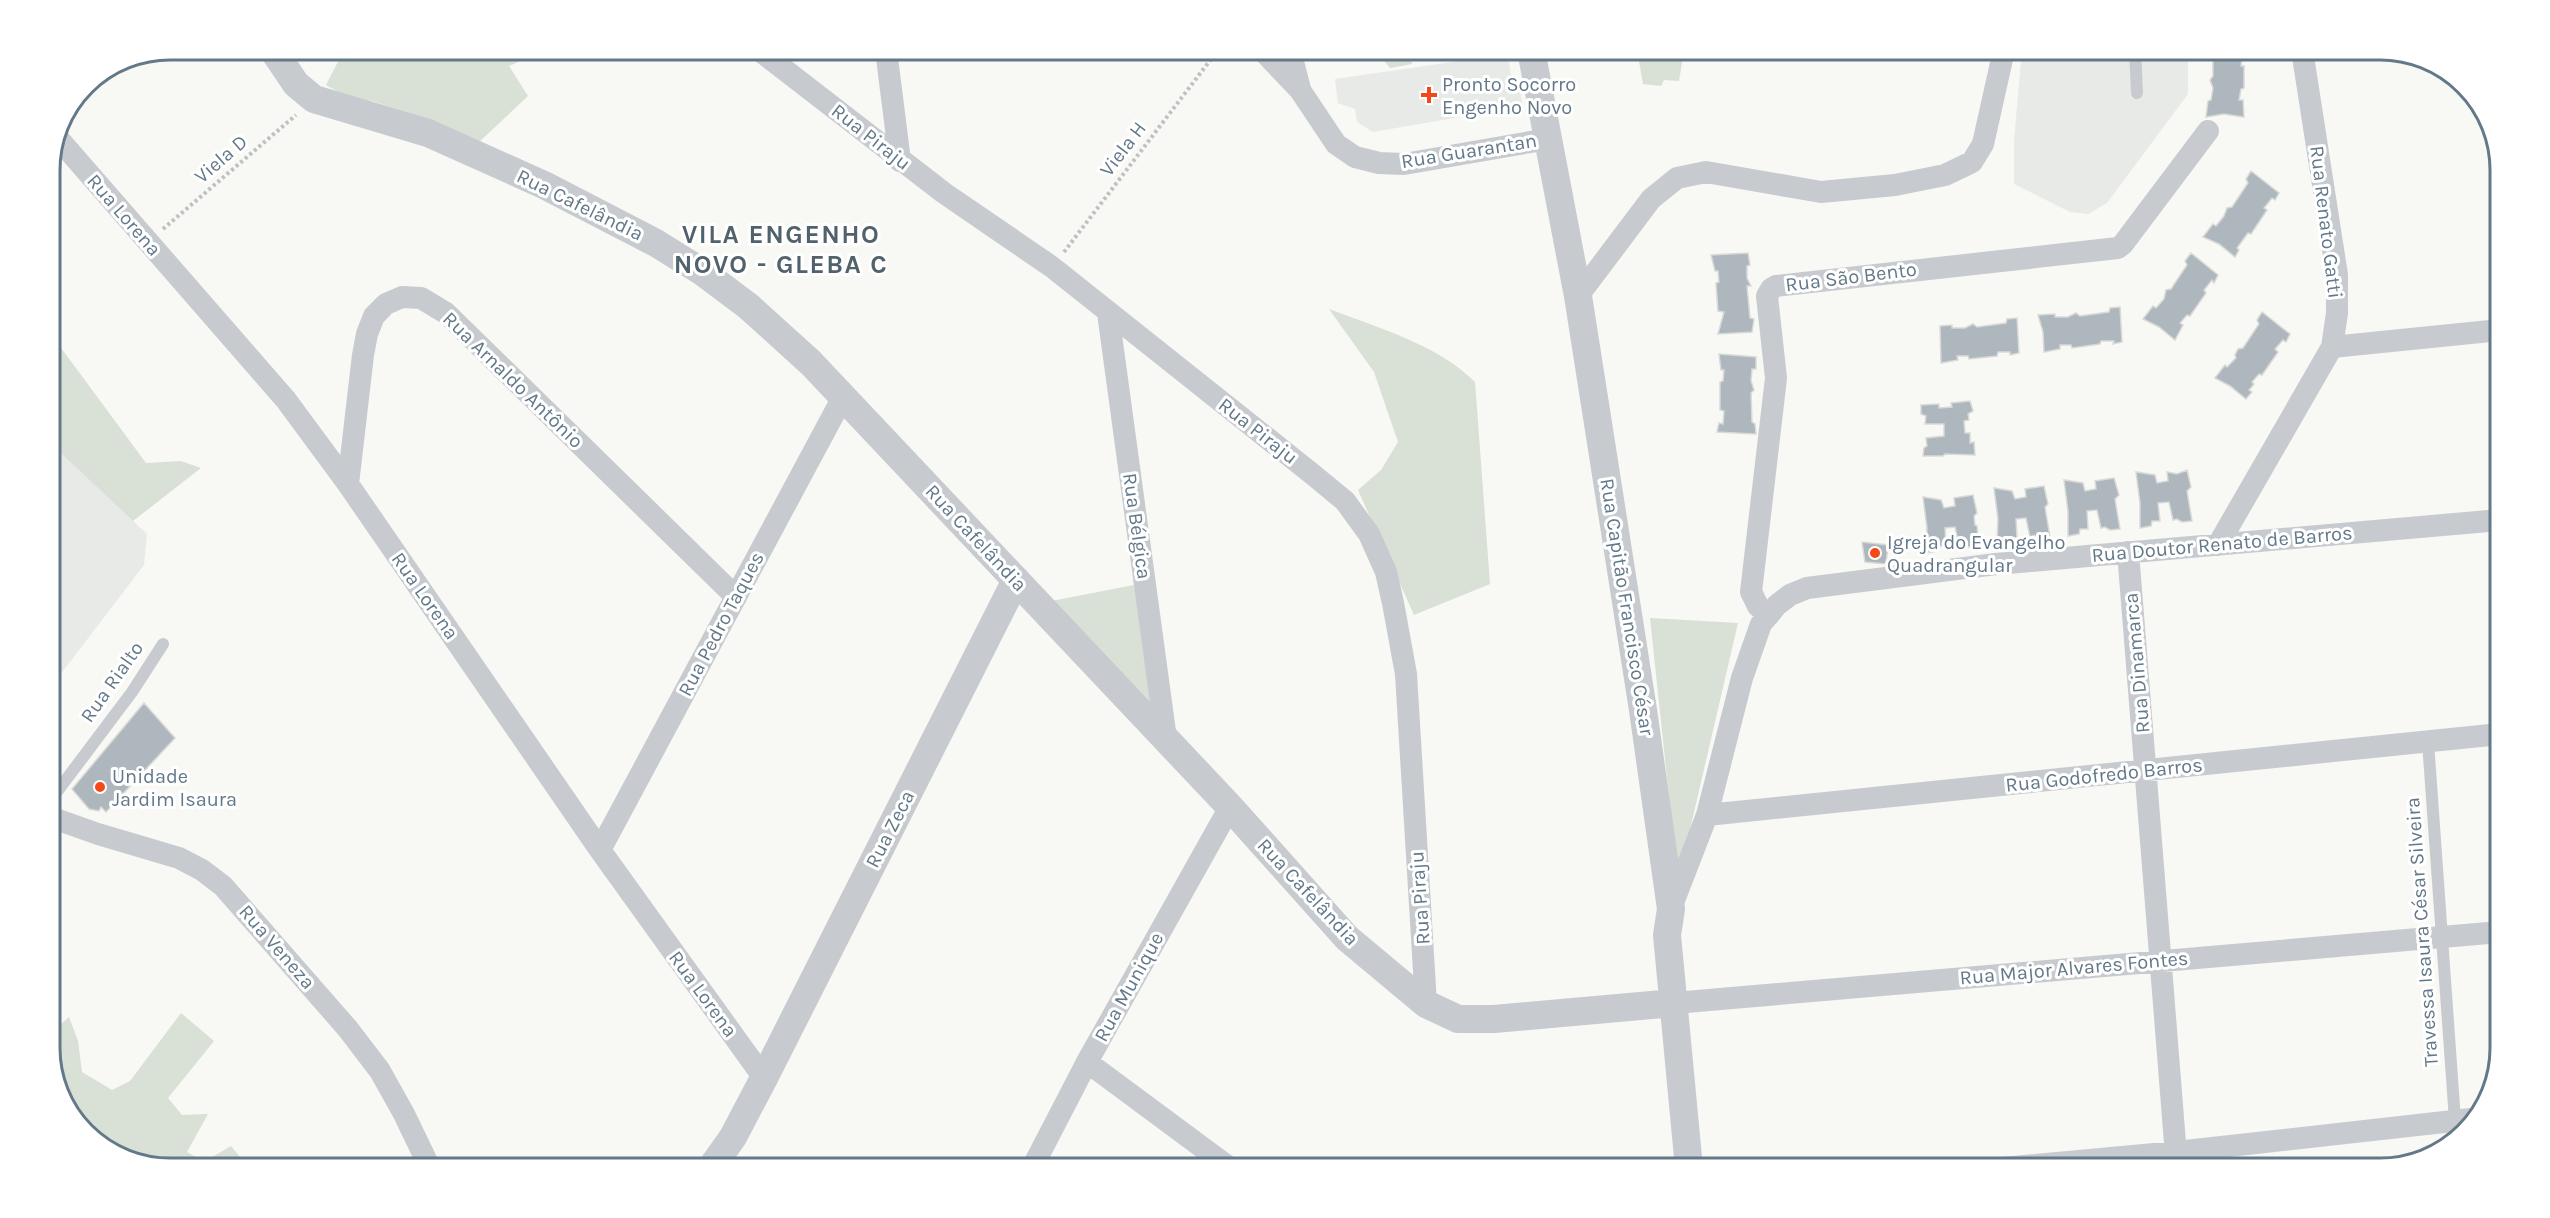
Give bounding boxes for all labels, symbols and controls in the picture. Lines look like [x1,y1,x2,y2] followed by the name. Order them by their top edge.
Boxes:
[1442,73,1576,119] place label: Pronto Socorro Engenho Novo
[1420,86,1438,104] marker: Pronto Socorro Engenho Novo
[827,99,915,175] street label: Rua Piraju
[1095,117,1151,181] street label: Viela H
[1400,129,1538,173] street label: Rua Guarantan
[190,130,252,188] street label: Viela D
[2305,144,2347,300] street label: Rua Renato Gatti
[513,164,647,246] street label: Rua Cafelândia
[82,169,166,261] street label: Rua Lorena
[674,219,888,280] district label: VILA ENGENHO NOVO - GLEBA C
[1784,258,1918,296] street label: Rua São Bento
[438,307,588,453] street label: Rua Arnaldo Antônio
[1214,393,1302,469] street label: Rua Piraju
[1118,471,1156,581] street label: Rua Bélgica
[1595,477,1659,738] street label: Rua Capitão Francisco César
[921,480,1031,596] street label: Rua Cafelândia
[2091,521,2353,567] street label: Rua Doutor Renato de Barros
[1887,531,2065,577] place label: Igreja do Evangelho Quadrangular
[1868,546,1882,560] marker: Igreja do Evangelho Quadrangular
[387,548,463,644] street label: Rua Lorena
[673,548,769,700] street label: Rua Pedro Taques
[2119,592,2155,734] street label: Rua Dinamarca
[76,637,148,727] street label: Rua Rialto
[2004,753,2204,797] street label: Rua Godofredo Barros
[112,765,237,811] place label: Unidade Jardim Isaura
[93,780,107,794] marker: Unidade Jardim Isaura
[861,787,919,871] street label: Rua Zeca
[2401,796,2443,1068] street label: Travessa Isaura César Silveira
[1253,834,1363,950] street label: Rua Cafelândia
[1405,850,1435,946] street label: Rua Piraju
[234,900,320,994] street label: Rua Veneza
[1090,928,1168,1046] street label: Rua Munique
[664,946,742,1042] street label: Rua Lorena
[1959,947,2189,989] street label: Rua Major Alvares Fontes

